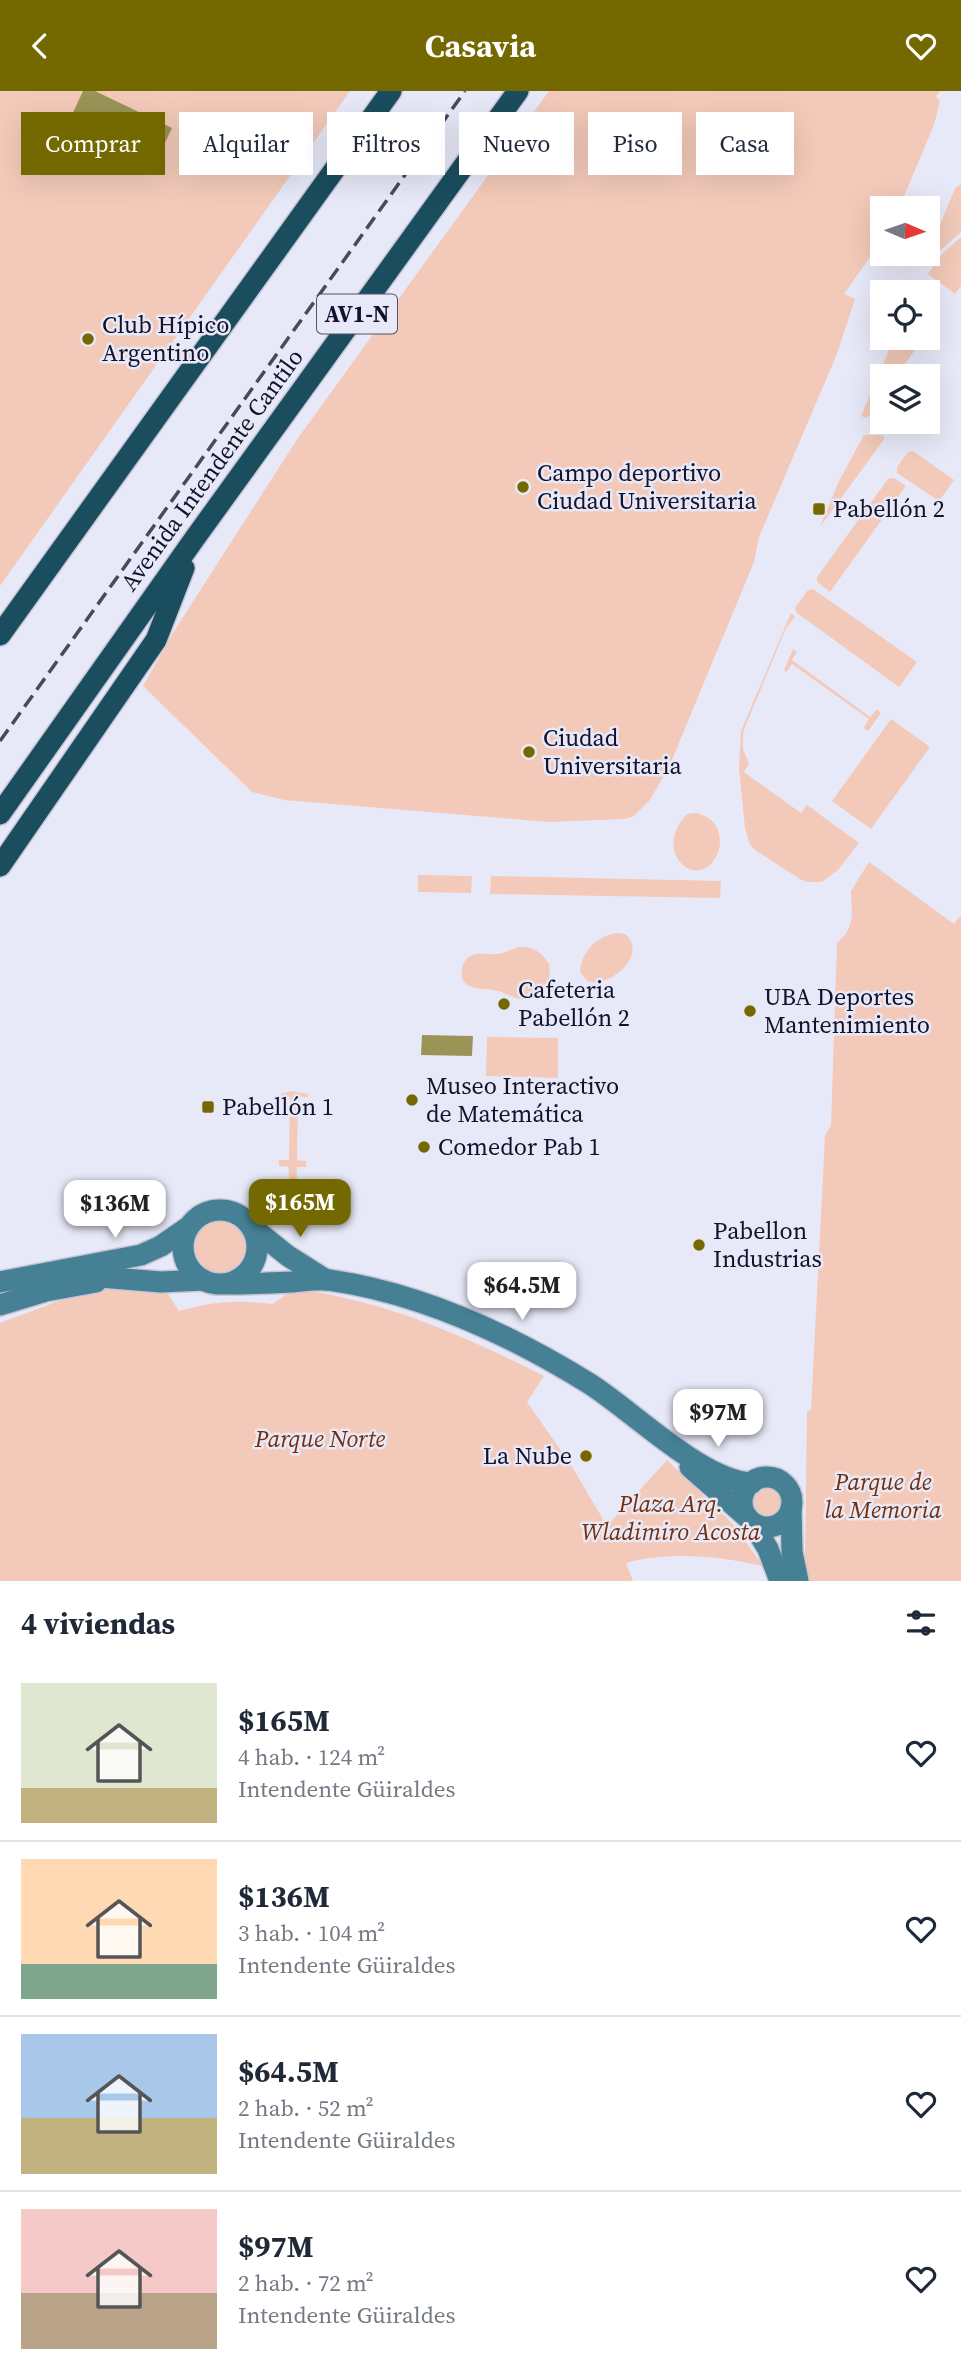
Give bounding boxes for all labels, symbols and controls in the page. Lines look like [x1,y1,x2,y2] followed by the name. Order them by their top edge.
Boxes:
[425,24,536,68] text: Casavia
[21,27,59,65] icon: back
[902,27,940,65] icon: heart
[21,112,165,175] chip: Comprar
[179,112,313,175] chip: Alquilar
[327,112,445,175] chip: Filtros
[459,112,574,175] chip: Nuevo
[588,112,682,175] chip: Piso
[696,112,794,175] chip: Casa
[870,196,940,266] north arrow
[870,196,940,434] map controls
[870,280,940,350] button: locate
[317,295,397,334] road number: AV1-N
[102,308,229,369] place label: Club Hípico Argentino
[80,331,96,347] marker: Club Hípico Argentino
[112,342,311,598] street label: Avenida Intendente Cantilo
[870,364,940,434] button: layers
[537,456,757,517] place label: Campo deportivo Ciudad Universitaria
[515,479,531,495] marker: Campo deportivo Ciudad Universitaria
[833,492,945,525] place label: Pabellón 2
[811,501,827,517] marker: Pabellón 2
[543,721,683,782] place label: Ciudad Universitaria
[521,744,537,760] marker: Ciudad Universitaria
[518,973,630,1034] place label: Cafeteria Pabellón 2
[764,980,930,1041] place label: UBA Deportes Mantenimiento
[496,996,512,1012] marker: Cafeteria Pabellón 2
[742,1003,758,1019] marker: UBA Deportes Mantenimiento
[426,1069,619,1130] place label: Museo Interactivo de Matemática
[222,1090,334,1123] place label: Pabellón 1
[404,1092,420,1108] marker: Museo Interactivo de Matemática
[200,1099,216,1115] marker: Pabellón 1
[438,1130,601,1163] place label: Comedor Pab 1
[416,1139,432,1155] marker: Comedor Pab 1
[251,1179,349,1239] pin: $165M
[66,1181,164,1240] pin: $136M
[265,1186,335,1218] text: $165M
[80,1187,150,1219] text: $136M
[713,1214,822,1275] place label: Pabellon Industrias
[691,1237,707,1253] marker: Pabellon Industrias
[465,1263,579,1322] pin: $64.5M
[483,1269,561,1301] text: $64.5M
[677,1389,759,1449] pin: $97M
[689,1396,747,1428] text: $97M
[254,1422,386,1455] park label: Parque Norte
[483,1439,572,1472] place label: La Nube
[578,1448,594,1464] marker: La Nube
[825,1465,942,1526] park label: Parque de la Memoria
[581,1487,761,1548] park label: Plaza Arq. Wladimiro Acosta
[21,1603,175,1644] text: 4 viviendas
[902,1604,940,1642] icon: filters
[238,1700,330,1741] text: $165M
[77,1711,161,1795] icon: home
[902,1734,940,1772] icon: heart
[238,1741,385,1773] text: 4 hab. · 124 m²
[238,1773,455,1805] text: Intendente Güiraldes
[238,1876,330,1917] text: $136M
[77,1887,161,1971] icon: home
[902,1910,940,1948] icon: heart
[238,1917,385,1949] text: 3 hab. · 104 m²
[238,1949,455,1981] text: Intendente Güiraldes
[238,2051,339,2092] text: $64.5M
[77,2062,161,2146] icon: home
[902,2085,940,2123] icon: heart
[238,2092,374,2124] text: 2 hab. · 52 m²
[238,2124,455,2156] text: Intendente Güiraldes
[238,2226,314,2267] text: $97M
[77,2237,161,2321] icon: home
[902,2260,940,2298] icon: heart
[238,2267,374,2299] text: 2 hab. · 72 m²
[238,2299,455,2331] text: Intendente Güiraldes

